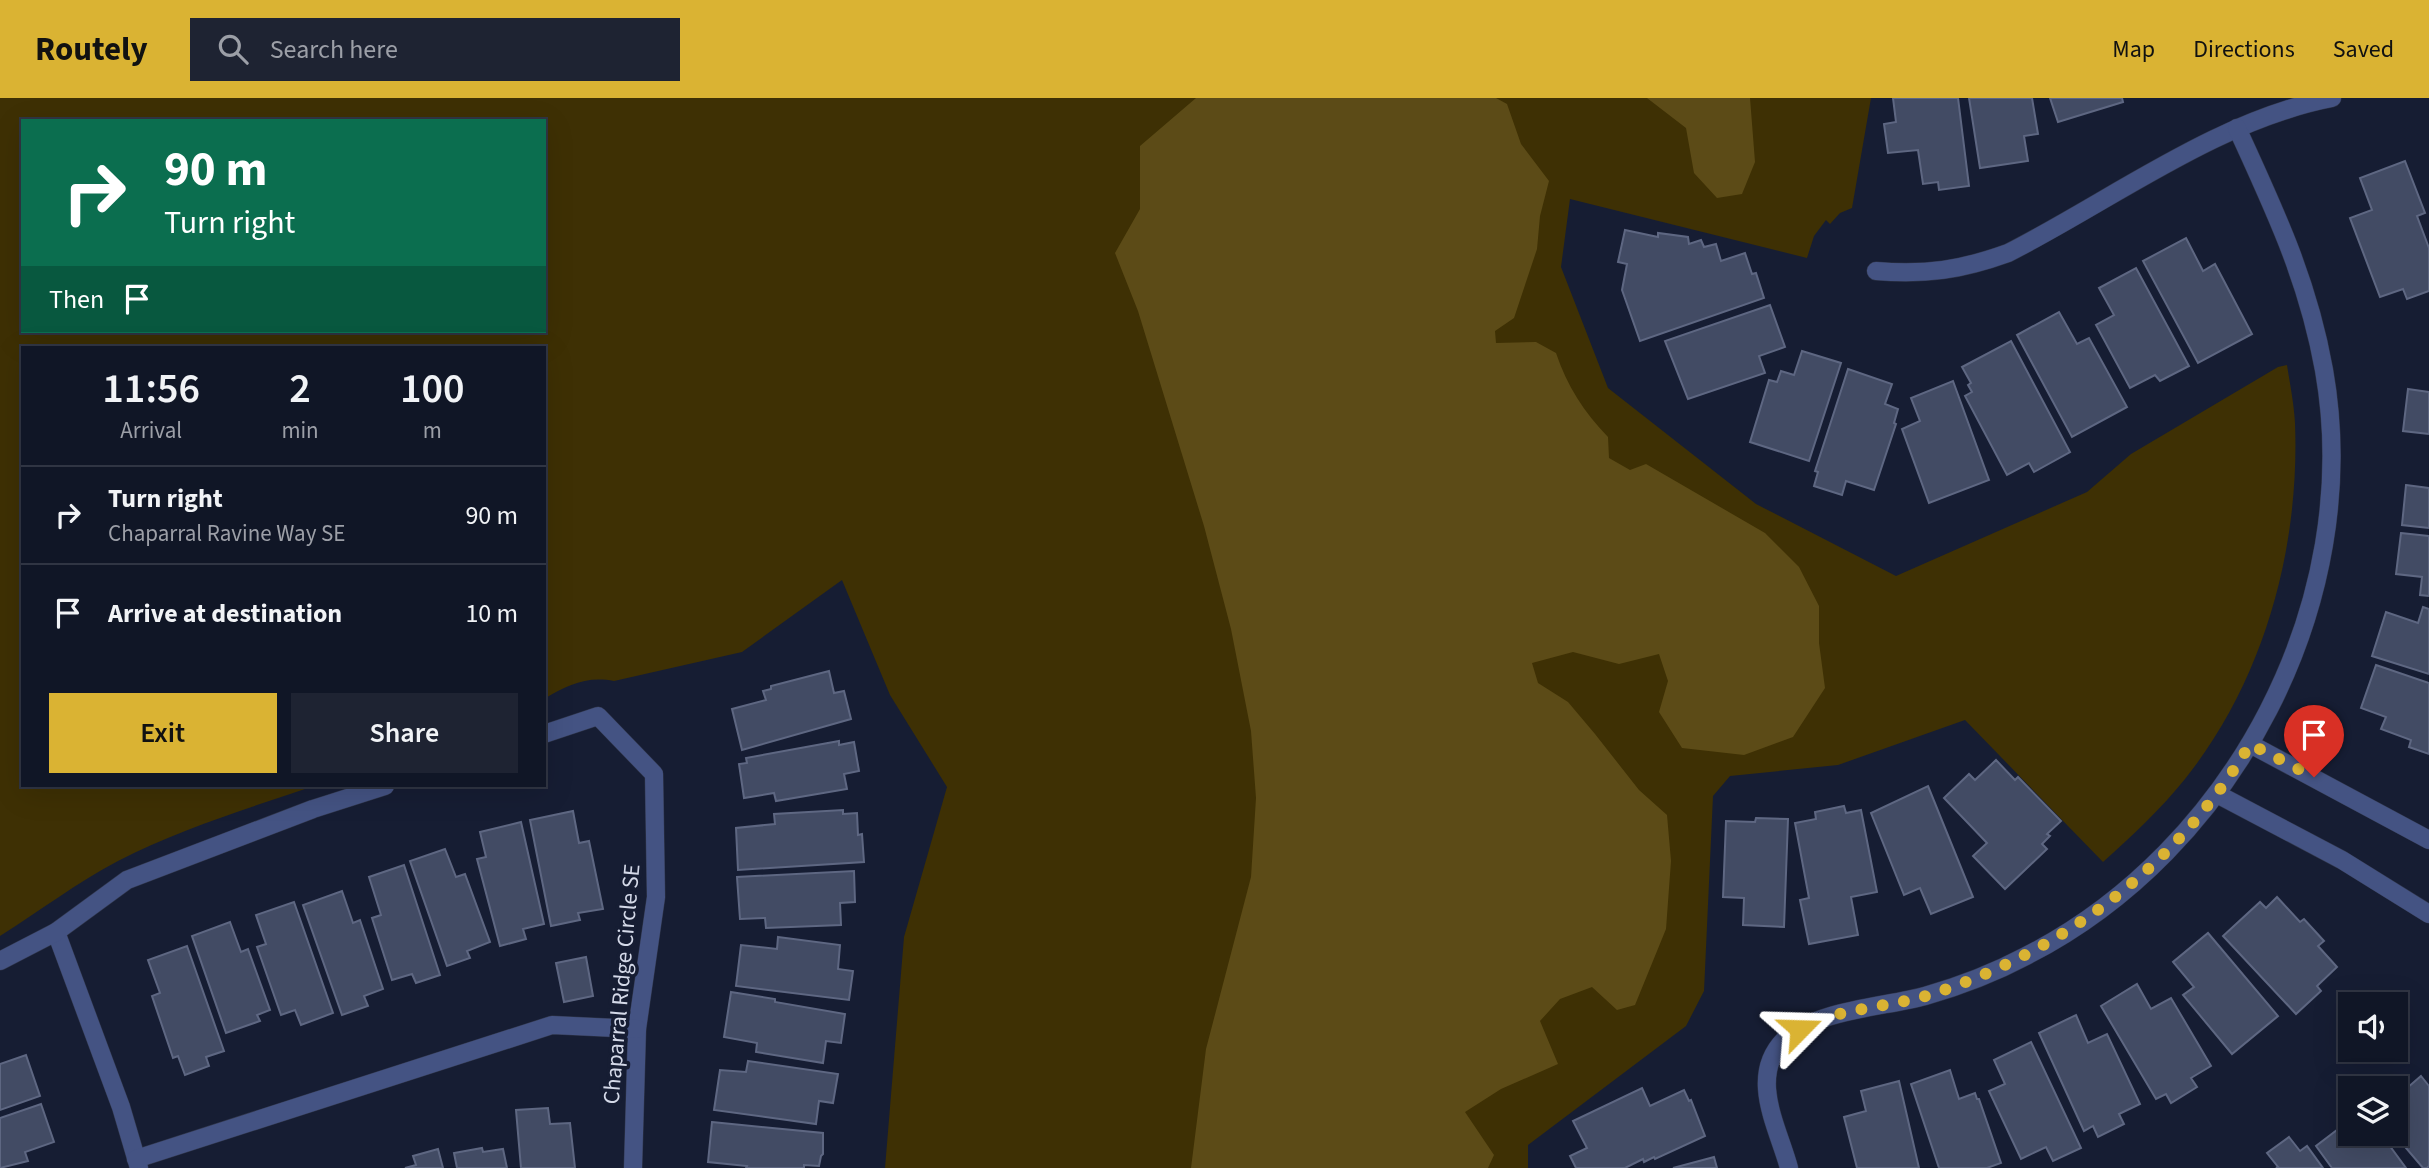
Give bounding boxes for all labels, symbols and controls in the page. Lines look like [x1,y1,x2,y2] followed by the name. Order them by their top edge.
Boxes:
[190,18,680,81] search box
[35,26,148,73] text: Routely
[214,30,252,68] icon: search
[270,31,398,68] text: Search here
[2112,32,2155,67] text: Map
[2193,32,2295,67] text: Directions
[2333,32,2394,67] text: Saved
[164,135,268,205] text: 90 m
[49,147,140,238] icon: right
[164,200,295,246] text: Turn right
[118,280,156,318] icon: arrive
[49,281,104,318] text: Then
[102,359,200,419] text: 11:56
[289,359,311,419] text: 2
[400,359,465,419] text: 100
[120,414,182,447] text: Arrival
[281,414,319,447] text: min
[423,414,442,447] text: m
[108,480,223,517] text: Turn right
[49,496,87,534] icon: right
[465,497,518,534] text: 90 m
[108,517,345,550] text: Chaparral Ravine Way SE
[49,594,87,632] icon: arrive
[108,595,342,632] text: Arrive at destination
[465,595,518,632] text: 10 m
[49,693,277,773] button: Exit
[291,693,518,773] button: Share
[2284,705,2344,777] pin
[2295,716,2333,754] icon: arrive
[595,863,648,1105] street label: Chaparral Ridge Circle SE
[1763,992,1837,1066] position arrow
[2338,992,2408,1146] map controls
[2338,992,2408,1062] button: sound
[2338,1076,2408,1146] button: layers

